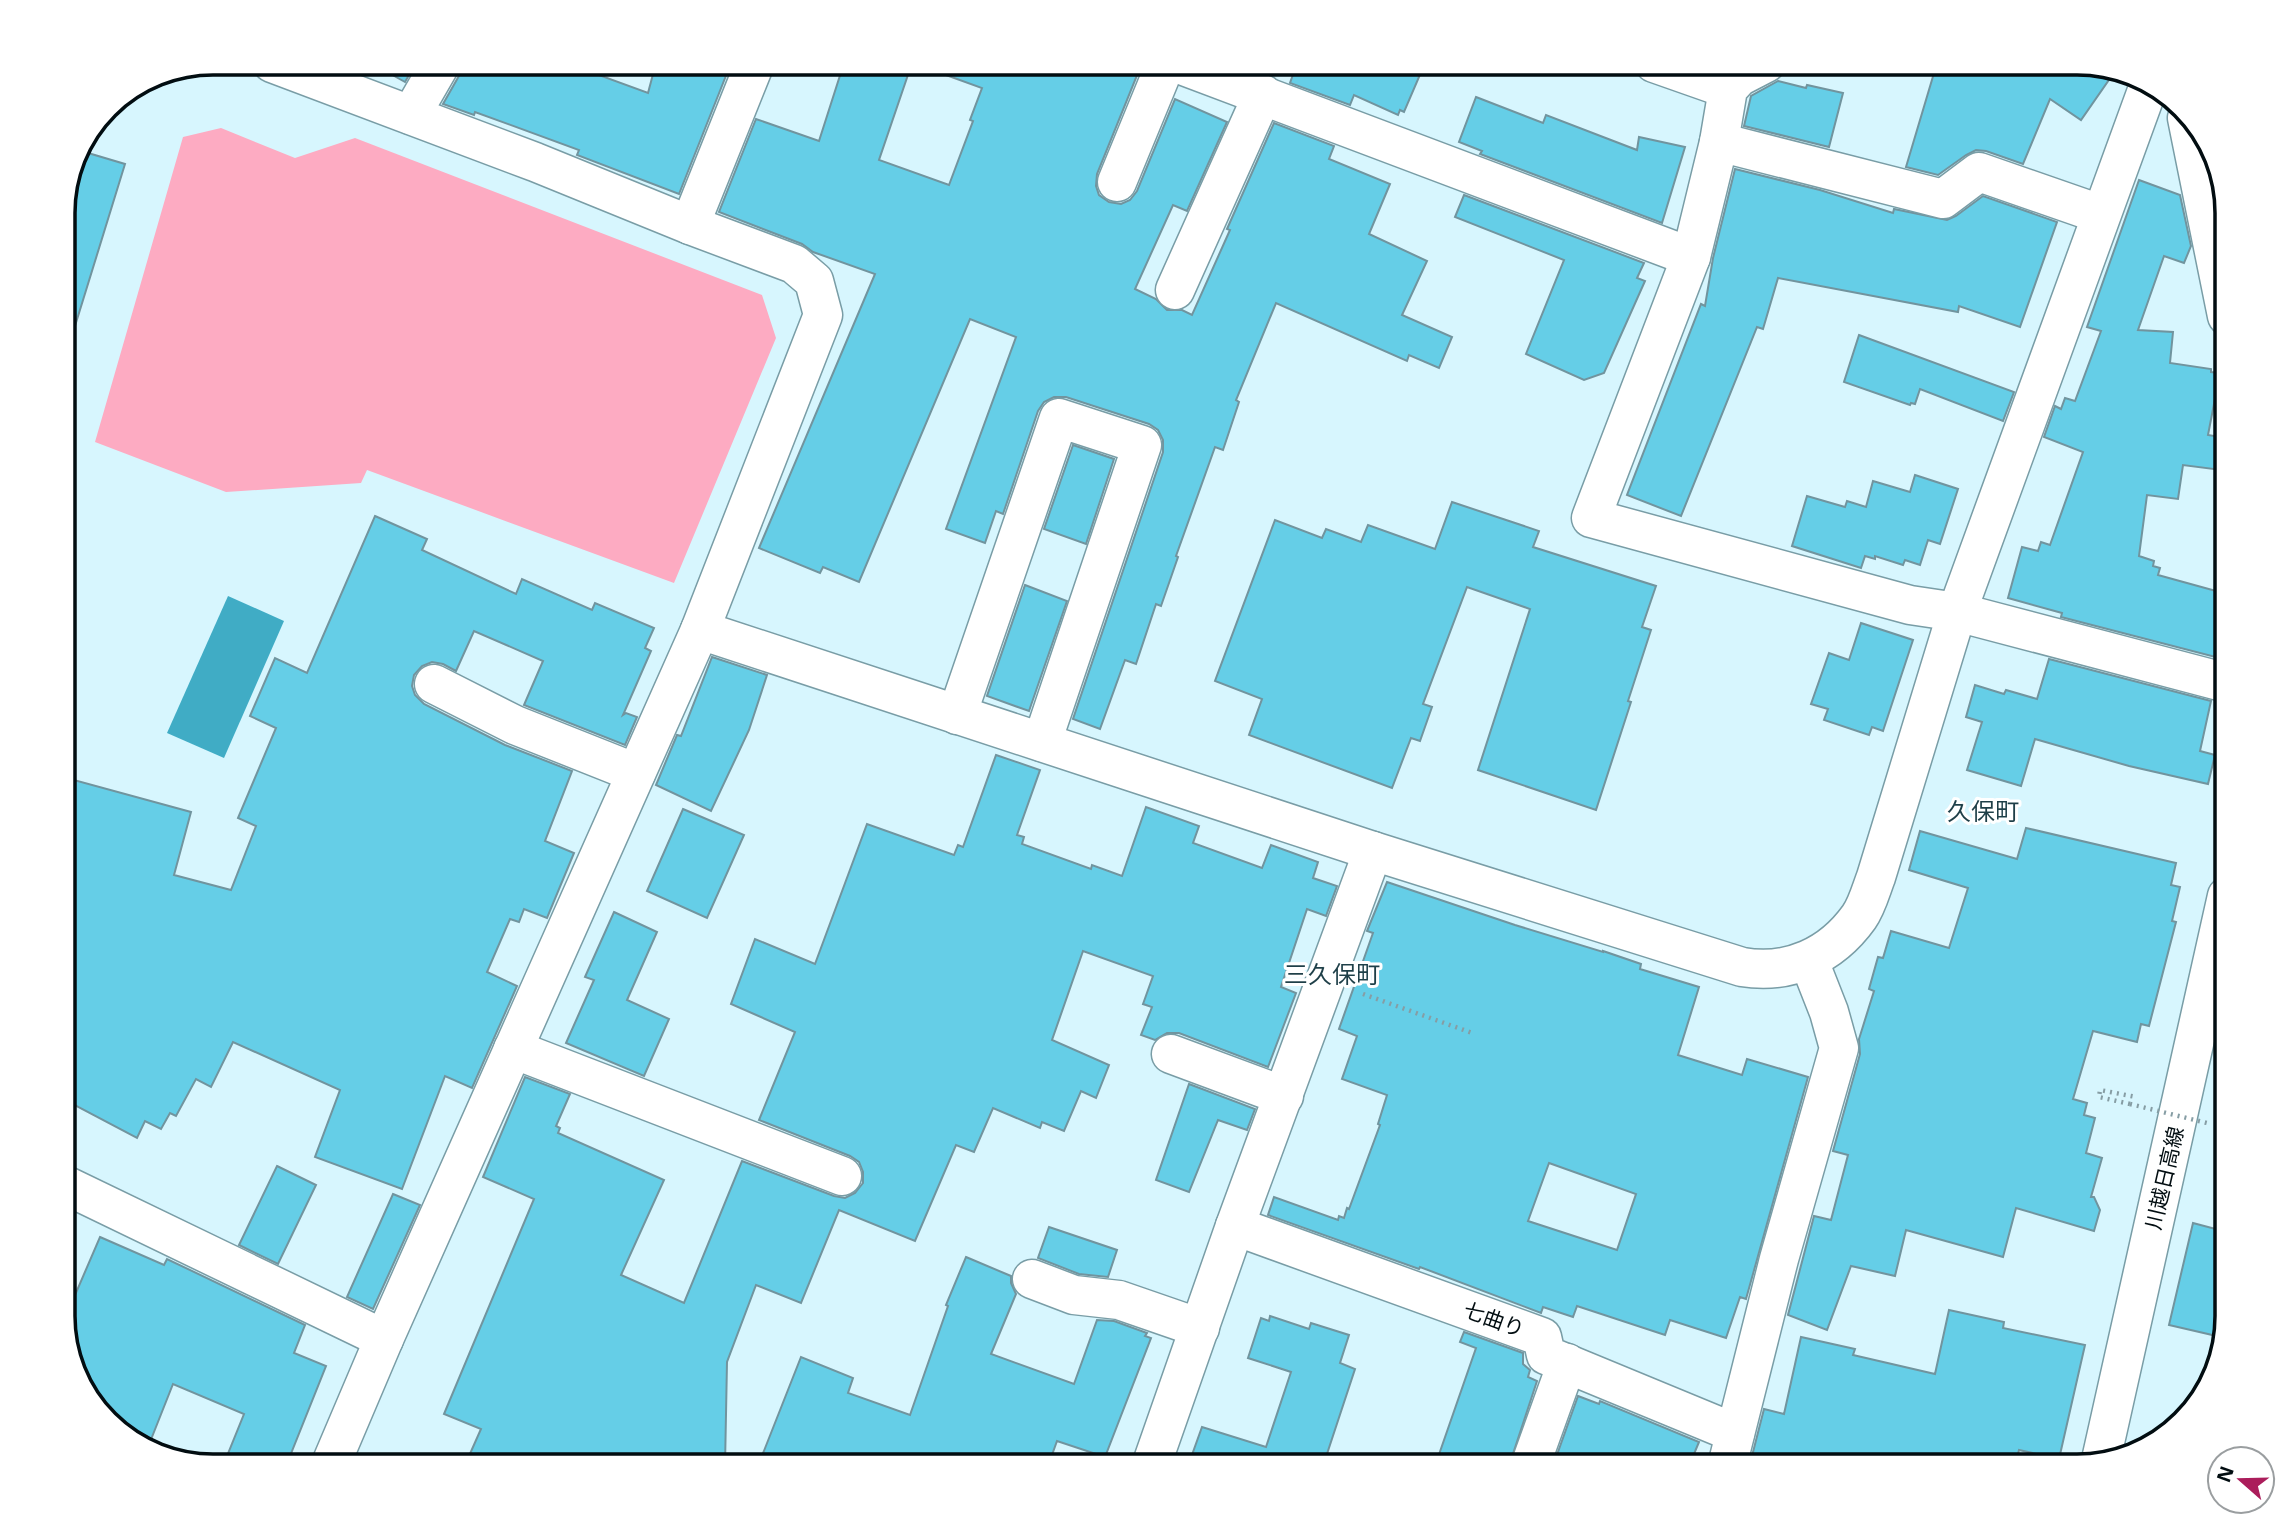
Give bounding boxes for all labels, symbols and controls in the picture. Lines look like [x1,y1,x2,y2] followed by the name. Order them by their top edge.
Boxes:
[1947,794,2019,827] district label: 久保町
[1284,957,1380,990] district label: 三久保町
[2139,1124,2189,1232] street label: 川越日高線
[1460,1295,1528,1343] street label: 七曲り
[2206,1445,2276,1515] north arrow
[2210,1462,2240,1486] text: N

